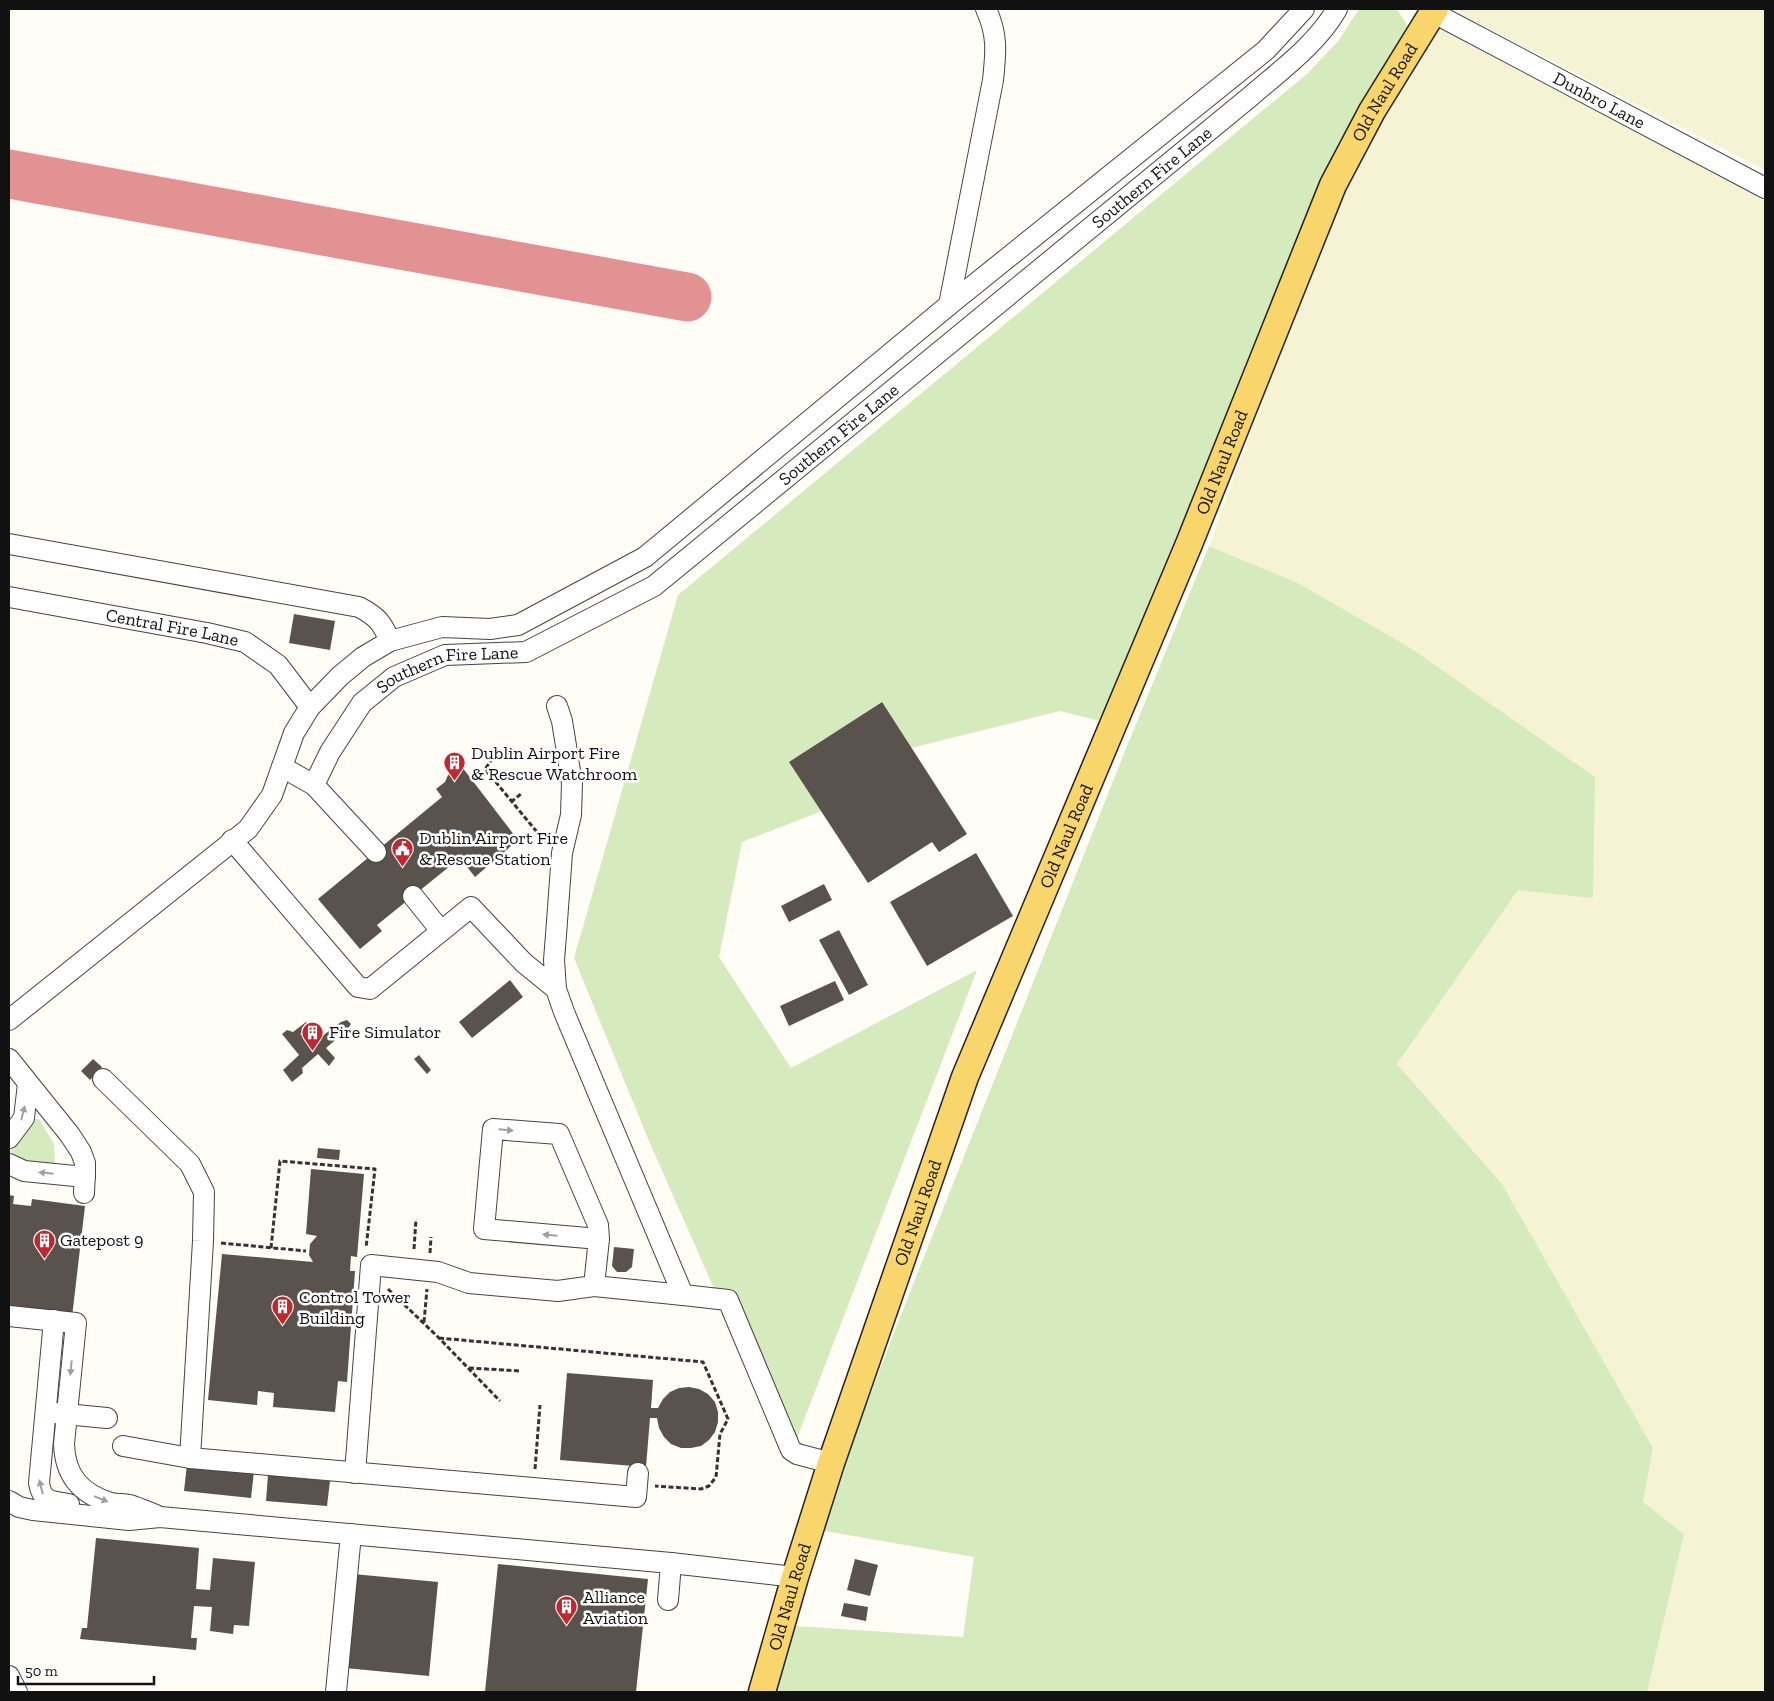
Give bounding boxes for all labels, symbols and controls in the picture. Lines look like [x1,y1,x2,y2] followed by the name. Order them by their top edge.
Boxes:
[1347,39,1422,145] street label: Old Naul Road
[1549,67,1649,134] street label: Dunbro Lane
[1087,122,1216,233] street label: Southern Fire Lane
[774,379,903,490] street label: Southern Fire Lane
[1191,407,1253,518] street label: Old Naul Road
[104,604,241,651] street label: Central Fire Lane
[372,641,519,698] street label: Southern Fire Lane
[471,742,638,785] place label: Dublin Airport Fire & Rescue Watchroom
[443,751,467,782] building icon: Dublin Airport Fire & Rescue Watchroom
[1035,781,1098,892] street label: Old Naul Road
[419,827,568,870] place label: Dublin Airport Fire & Rescue Station
[391,836,415,867] public building icon: Dublin Airport Fire & Rescue Station
[301,1020,325,1051] building icon: Fire Simulator
[329,1021,441,1043] place label: Fire Simulator
[19,1105,27,1120] one-way arrow
[498,1126,514,1134] one-way arrow
[889,1157,946,1269] street label: Old Naul Road
[38,1169,54,1177] one-way arrow
[32,1228,56,1259] building icon: Gatepost 9
[60,1229,144,1251] place label: Gatepost 9
[542,1231,558,1239] one-way arrow
[299,1286,411,1329] place label: Control Tower Building
[271,1295,295,1326] building icon: Control Tower Building
[67,1361,75,1377] one-way arrow
[37,1479,45,1495] one-way arrow
[94,1495,108,1503] one-way arrow
[763,1540,816,1653] street label: Old Naul Road
[583,1586,649,1629] place label: Alliance Aviation
[555,1595,579,1626] building icon: Alliance Aviation
[18,1654,154,1686] scale bar
[25,1662,58,1680] text: 50 m

